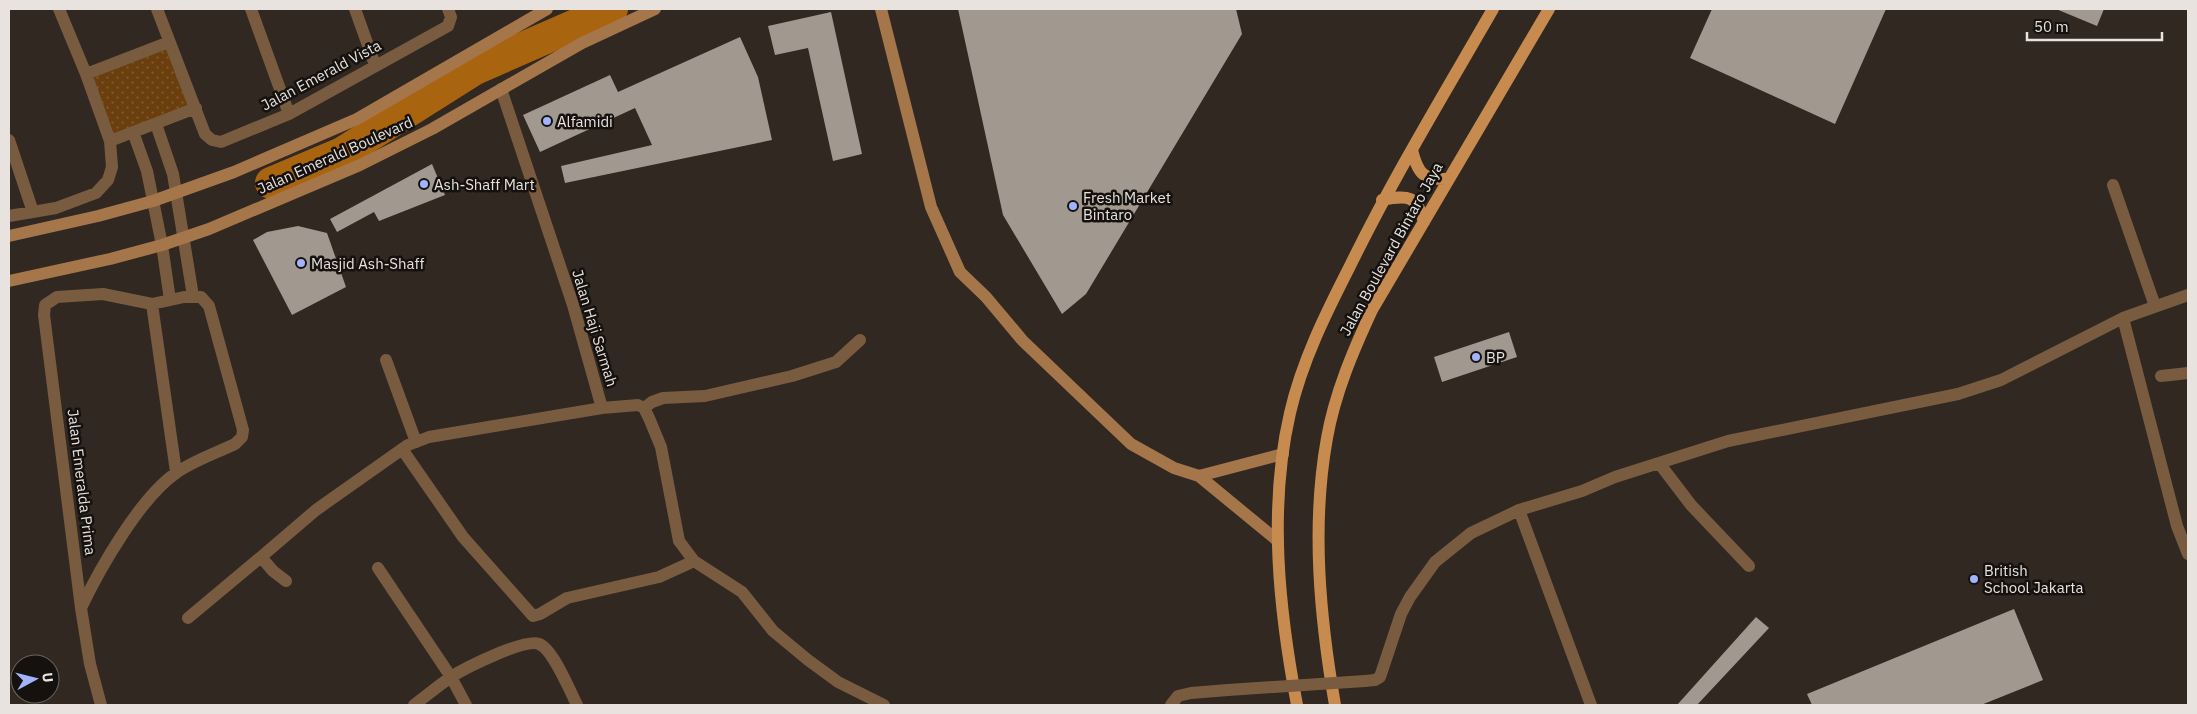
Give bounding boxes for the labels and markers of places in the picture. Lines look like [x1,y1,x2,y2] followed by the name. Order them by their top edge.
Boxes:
[557,112,613,131] place label: Alfamidi
[541,115,553,127] marker: Alfamidi
[434,175,535,194] place label: Ash-Shaff Mart
[418,178,430,190] marker: Ash-Shaff Mart
[1083,188,1171,224] place label: Fresh Market Bintaro
[1067,200,1079,212] marker: Fresh Market Bintaro
[311,254,424,273] place label: Masjid Ash-Shaff
[295,257,307,269] marker: Masjid Ash-Shaff
[1486,348,1505,367] place label: BP
[1470,351,1482,363] marker: BP
[1984,561,2084,597] place label: British School Jakarta
[1968,573,1980,585] marker: British School Jakarta

